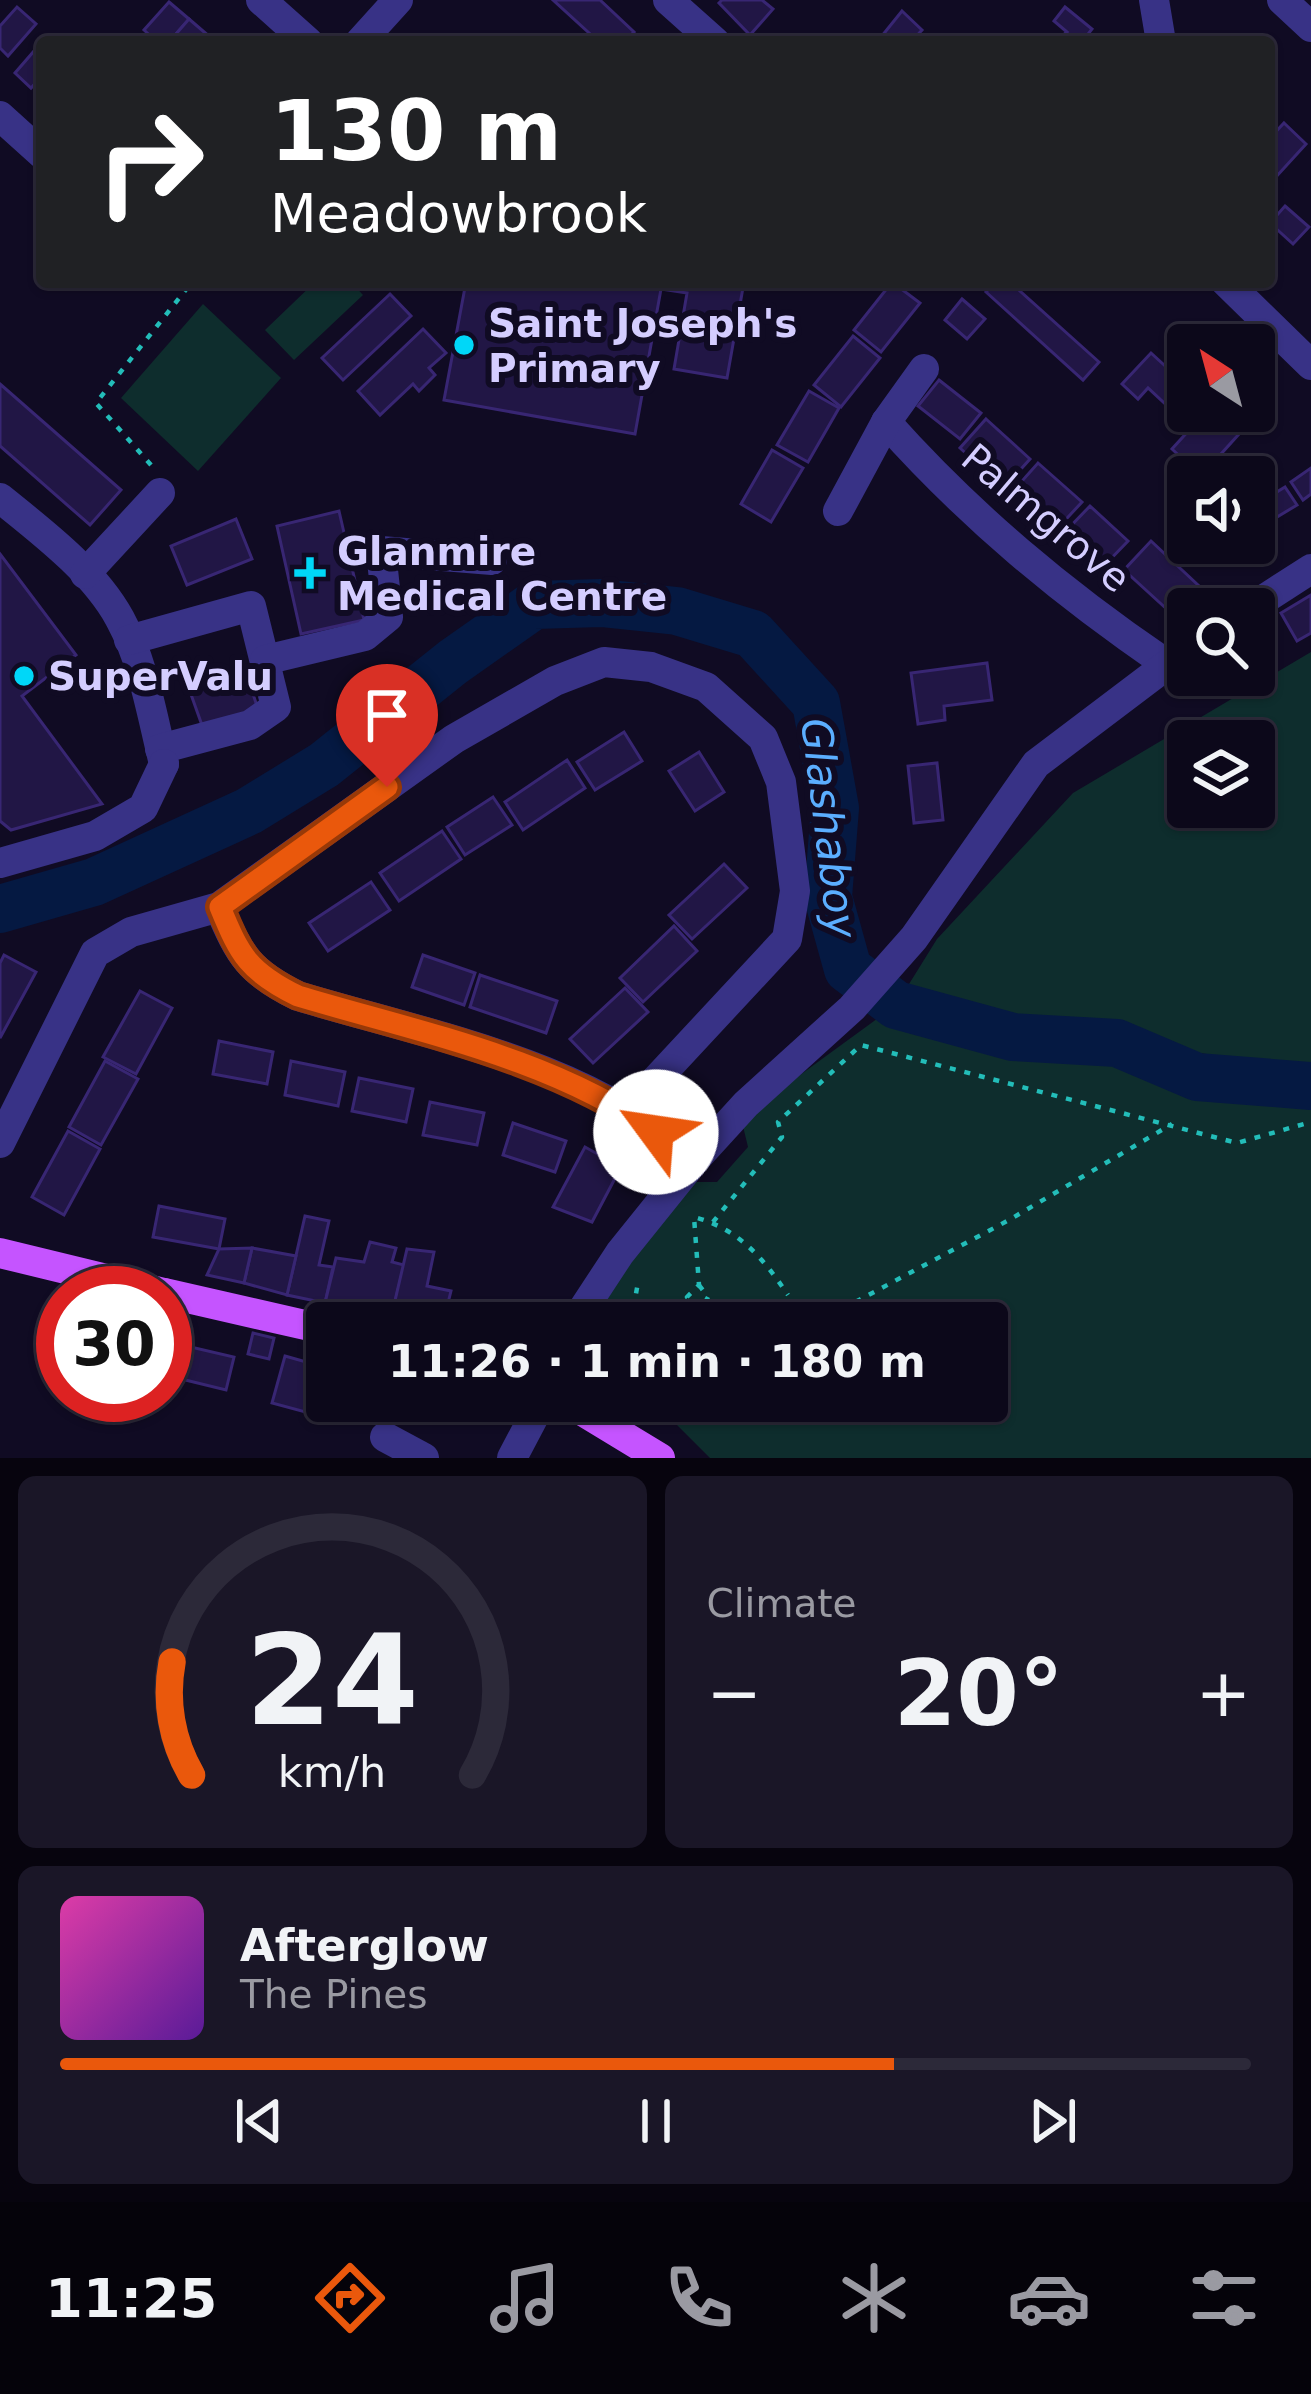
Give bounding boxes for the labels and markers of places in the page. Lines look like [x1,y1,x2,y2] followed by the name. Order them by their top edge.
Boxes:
[488,301,798,391] place label: Saint Joseph's Primary
[451,332,477,358] marker: Saint Joseph's Primary
[337,529,667,619] place label: Glanmire Medical Centre
[294,557,326,589] marker: Glanmire Medical Centre
[48,654,273,699] place label: SuperValu
[11,663,37,689] marker: SuperValu
[336,664,438,787] pin

